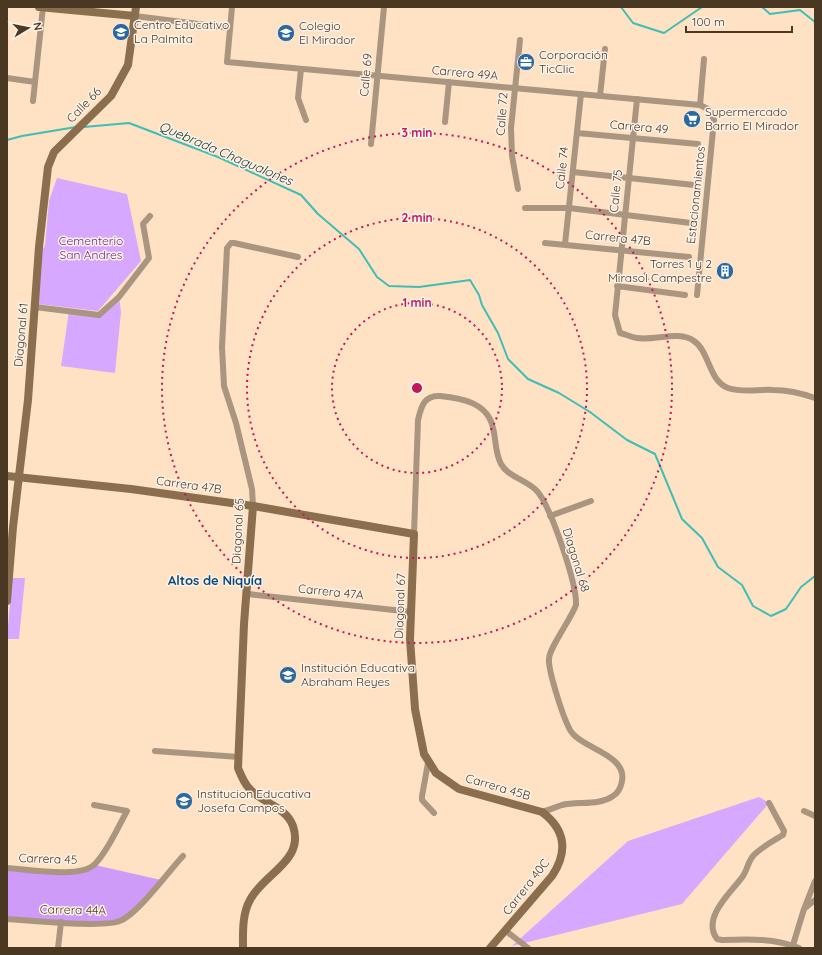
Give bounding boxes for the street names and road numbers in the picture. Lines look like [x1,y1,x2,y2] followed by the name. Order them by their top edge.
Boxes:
[356,52,375,97] street label: Calle 69
[431,62,499,83] street label: Carrera 49A
[63,83,105,126] street label: Calle 66
[493,91,511,136] street label: Calle 72
[609,116,669,137] street label: Carrera 49
[683,145,708,245] street label: Estacionamientos
[552,146,571,190] street label: Calle 74
[606,169,625,213] street label: Calle 75
[585,227,652,248] street label: Carrera 47B
[10,302,31,368] street label: Diagonal 61
[155,472,223,497] street label: Carrera 47B
[228,498,247,564] street label: Diagonal 65
[560,526,593,594] street label: Diagonal 68
[391,573,408,639] street label: Diagonal 67
[298,581,365,602] street label: Carrera 47A
[464,770,532,803] street label: Carrera 45B
[18,850,78,867] street label: Carrera 45
[499,855,552,918] street label: Carrera 40C
[40,901,107,918] street label: Carrera 44A

